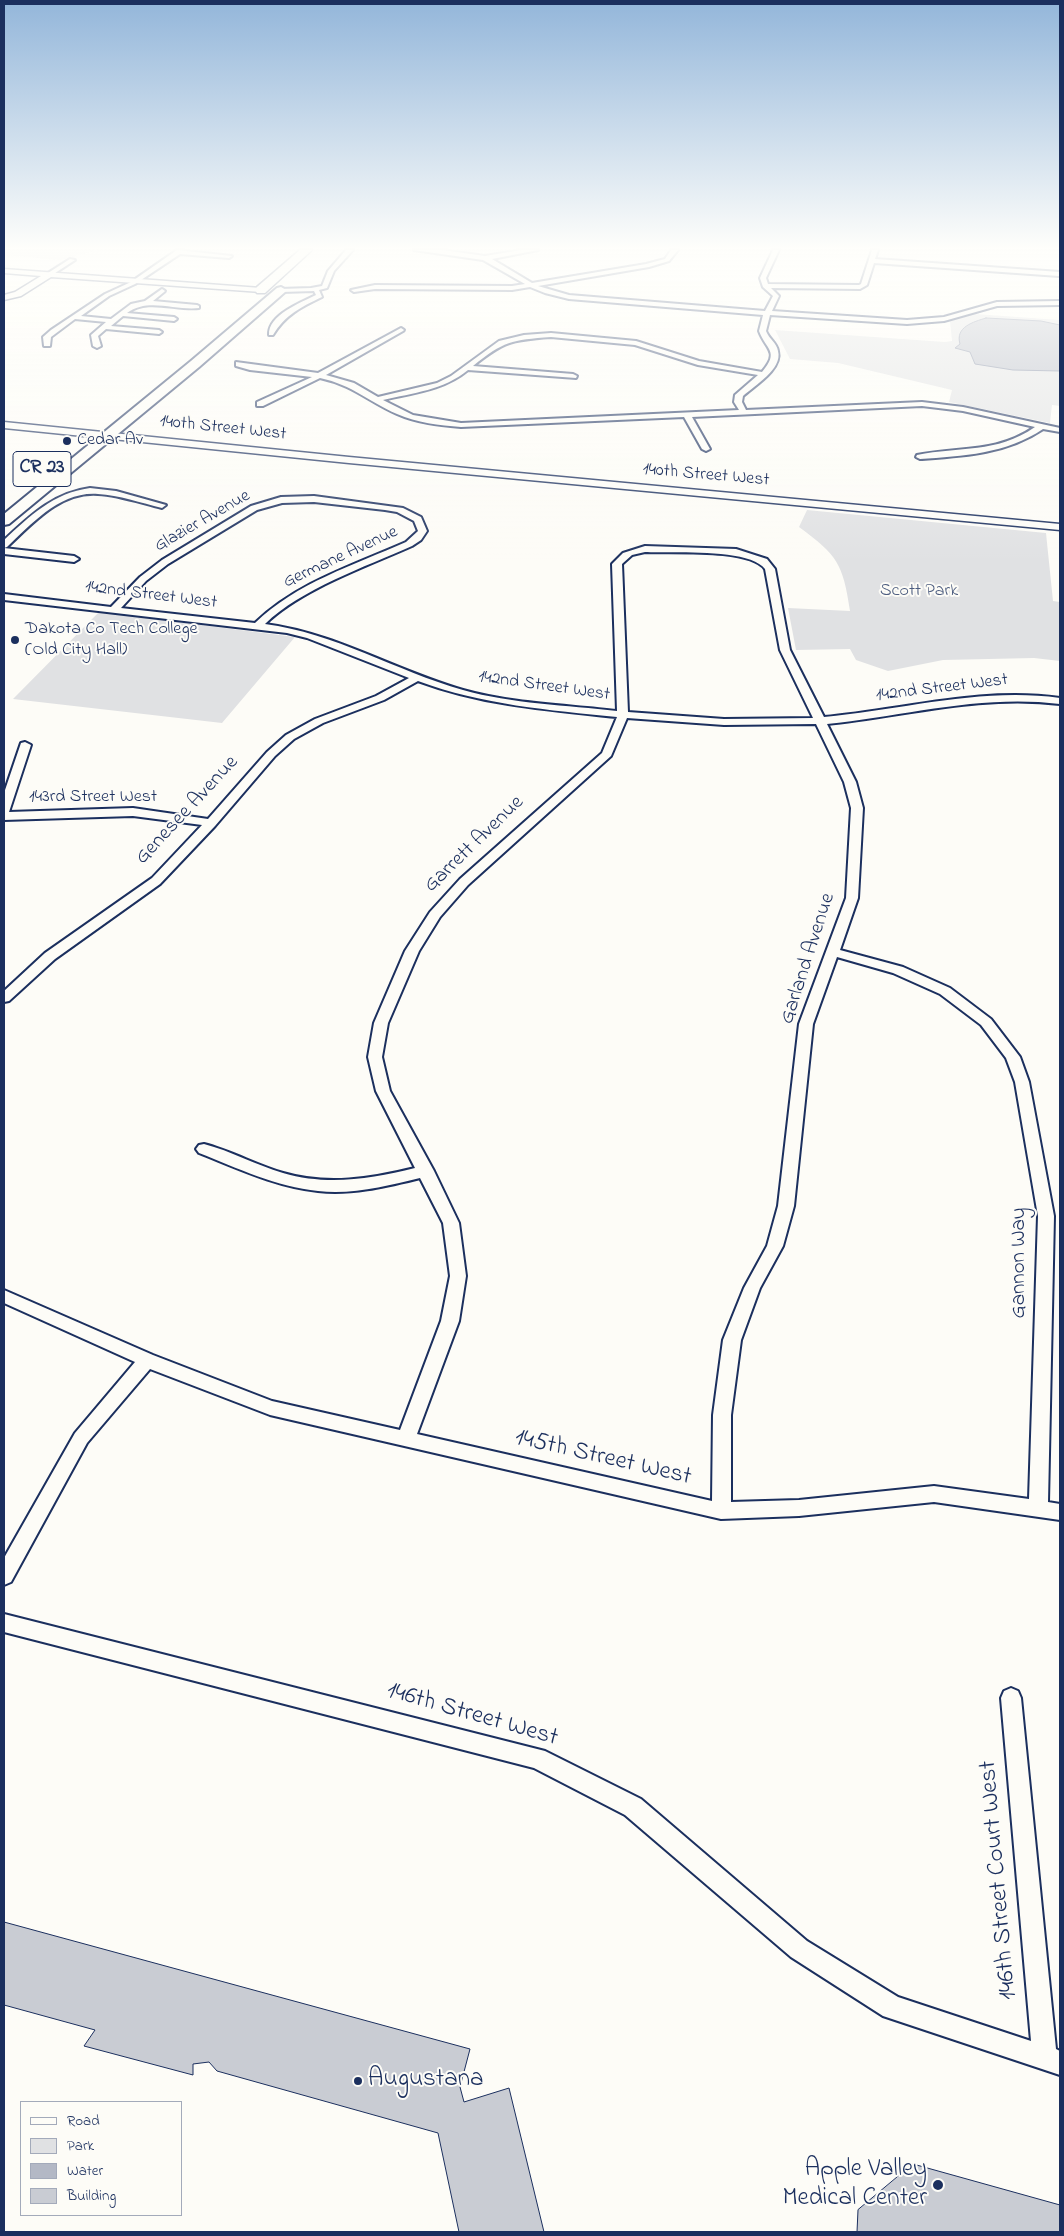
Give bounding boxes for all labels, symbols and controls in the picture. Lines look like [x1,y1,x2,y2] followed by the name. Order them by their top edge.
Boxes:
[159,412,287,446] street label: 140th Street West
[77,430,143,452] place label: Cedar Av
[61,435,73,447] marker: Cedar Av
[13,452,71,486] road number: CR 23
[642,460,770,492] street label: 140th Street West
[151,486,255,558] street label: Glazier Avenue
[280,522,402,594] street label: Germane Avenue
[84,577,218,615] street label: 142nd Street West
[880,581,958,603] park label: Scott Park
[25,619,198,662] place label: Dakota Co Tech College (Old City Hall)
[9,634,21,646] marker: Dakota Co Tech College (Old City Hall)
[477,667,611,707] street label: 142nd Street West
[875,670,1009,708] street label: 142nd Street West
[131,751,245,871] street label: Genesee Avenue
[29,787,157,809] street label: 143rd Street West
[420,791,530,899] street label: Garrett Avenue
[776,890,842,1028] street label: Garland Avenue
[1008,1207,1034,1319] street label: Gannon Way
[512,1424,694,1494] street label: 145th Street West
[383,1677,561,1755] street label: 146th Street West
[975,1759,1025,2001] street label: 146th Street Court West
[368,2066,484,2096] place label: Augustana
[352,2075,364,2087] marker: Augustana
[20,2101,182,2216] legend
[67,2110,100,2132] text: Road
[67,2135,94,2157] text: Park
[782,2156,927,2215] place label: Apple Valley Medical Center
[67,2160,103,2182] text: Water
[931,2178,945,2192] marker: Apple Valley Medical Center
[67,2185,116,2207] text: Building

